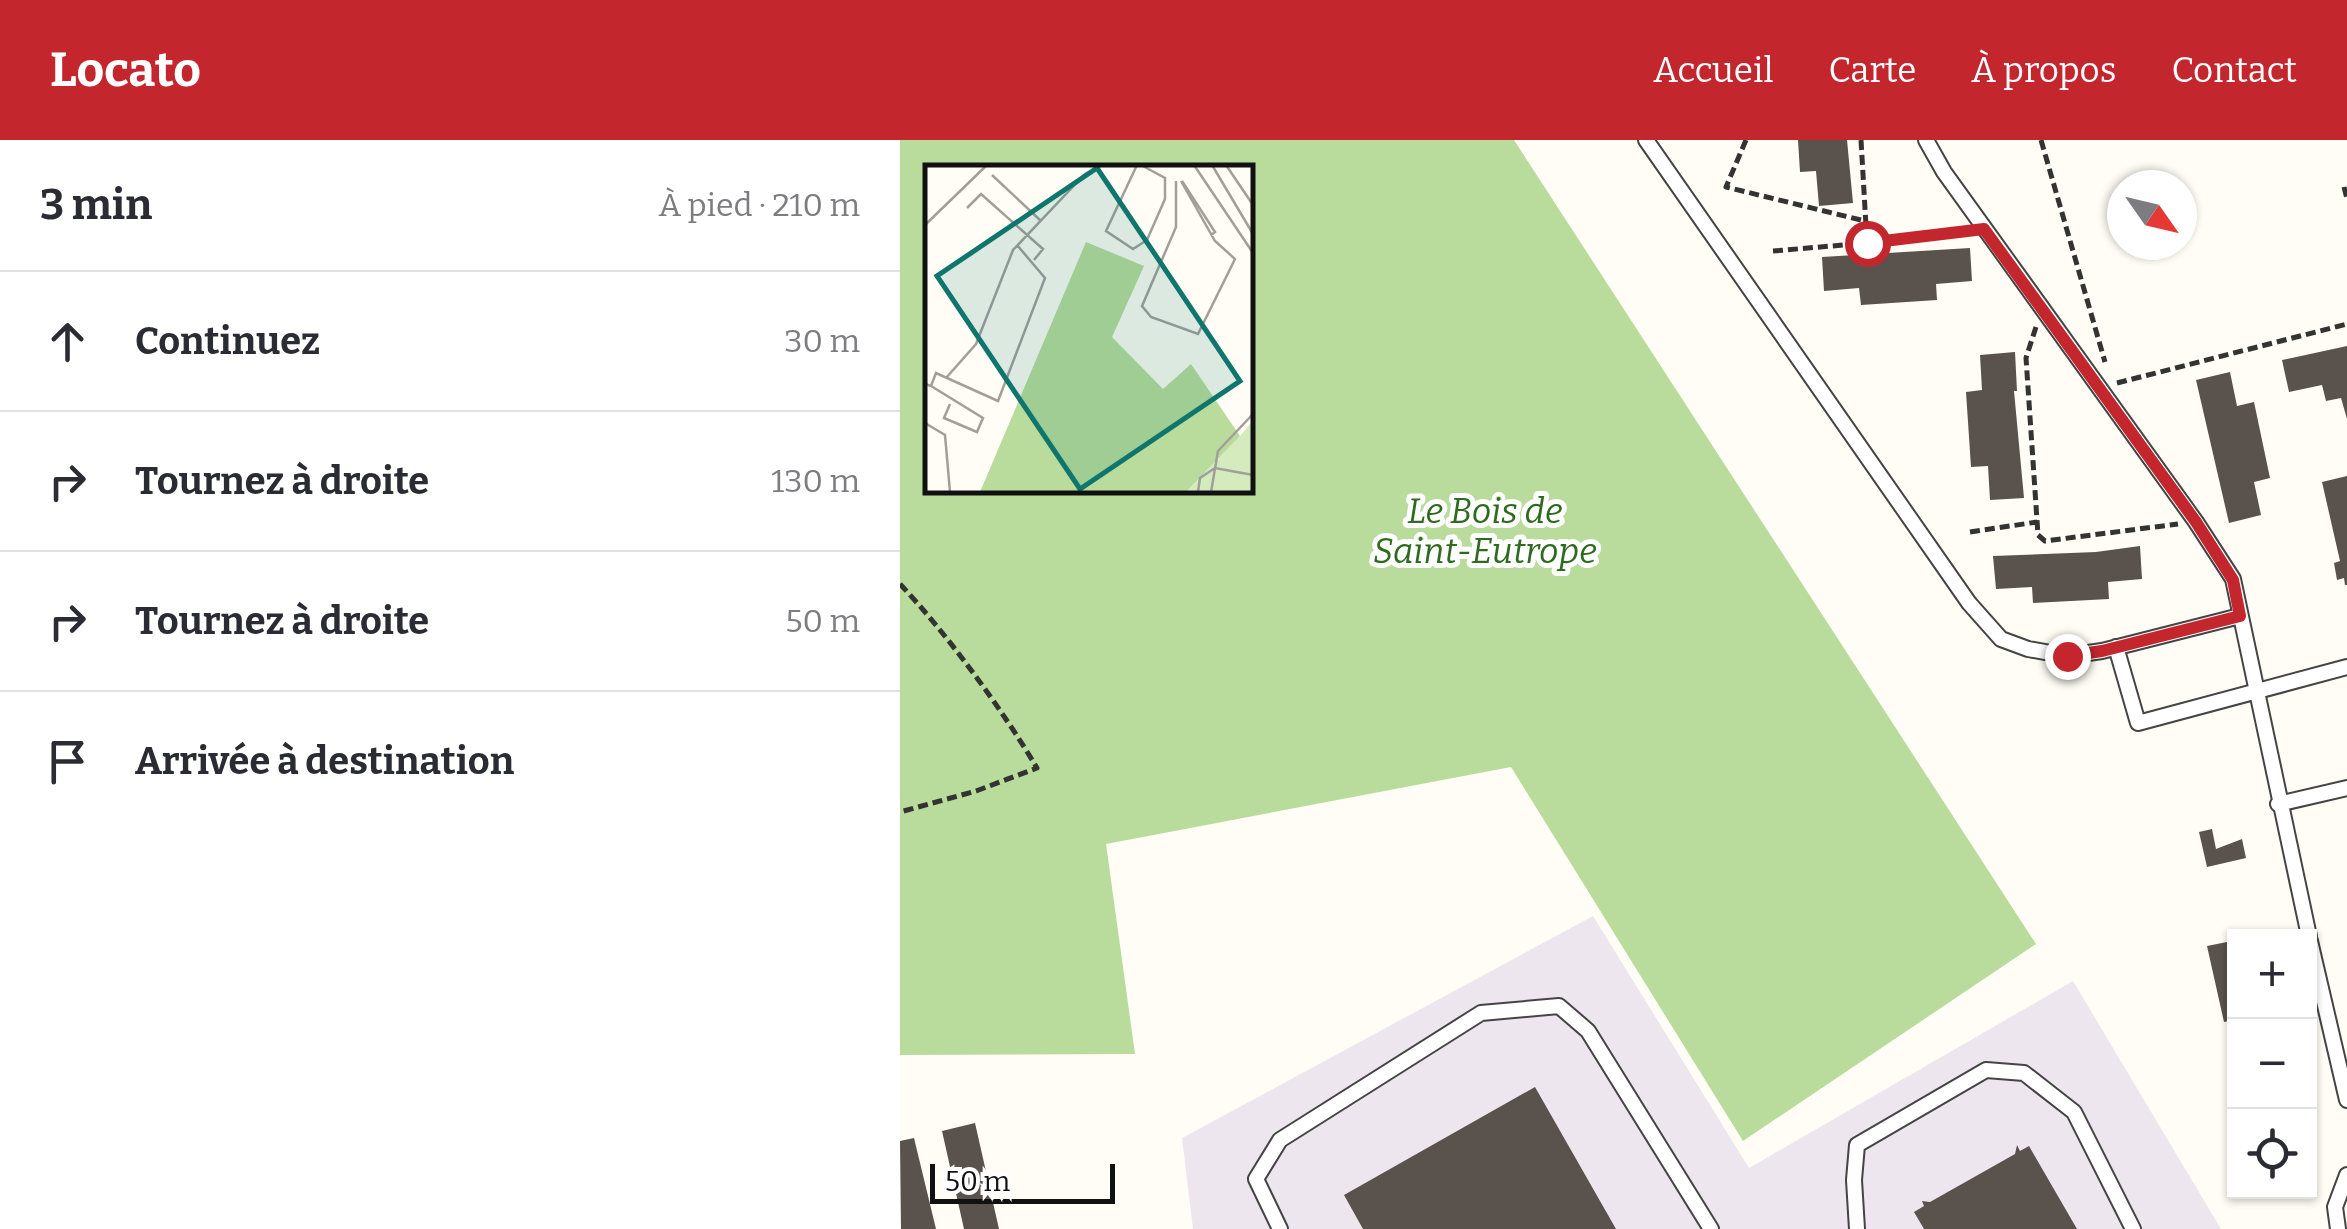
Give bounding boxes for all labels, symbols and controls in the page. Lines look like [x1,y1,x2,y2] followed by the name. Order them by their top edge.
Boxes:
[50,41,201,99] text: Locato
[1653,49,1773,91] text: Accueil
[1828,49,1916,91] text: Carte
[1971,49,2116,91] text: À propos
[2171,49,2297,91] text: Contact
[925,165,1252,492] inset map
[2107,170,2197,260] north arrow
[40,180,152,230] text: 3 min
[658,186,860,224] text: À pied · 210 m
[1845,221,1891,267] route start
[40,314,95,369] icon: ahead
[135,318,320,364] text: Continuez
[784,322,860,360] text: 30 m
[40,454,95,509] icon: right
[135,458,429,504] text: Tournez à droite
[771,462,860,500] text: 130 m
[1373,490,1597,572] park label: Le Bois de Saint-Eutrope
[40,594,95,649] icon: right
[135,598,429,644] text: Tournez à droite
[785,602,860,640] text: 50 m
[2045,634,2091,680] route end
[40,734,95,789] icon: arrive
[135,738,514,784] text: Arrivée à destination
[2227,929,2317,1199] map controls
[2227,929,2317,1019] button: +
[2227,1019,2317,1109] button: −
[2227,1109,2317,1199] button: locate
[930,1159,1115,1204] scale bar
[945,1165,1010,1198] text: 50 m

